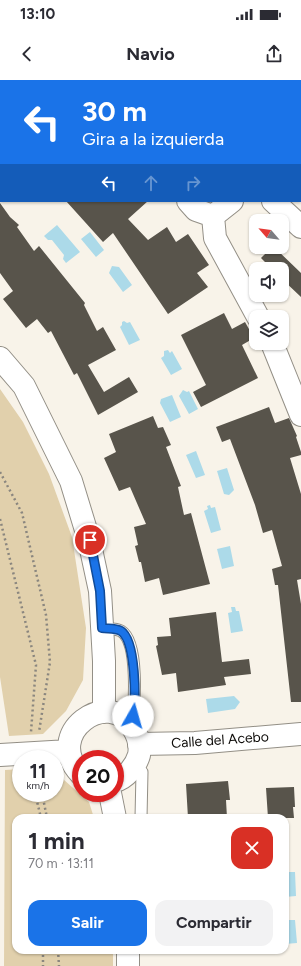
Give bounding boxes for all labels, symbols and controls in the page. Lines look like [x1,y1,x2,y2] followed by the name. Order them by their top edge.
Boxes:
[20,5,55,23] text: 13:10
[16,43,38,65] icon: back
[126,43,175,65] text: Navio
[263,43,285,65] icon: share
[82,94,147,128] text: 30 m
[16,96,68,148] icon: left
[82,128,224,150] text: Gira a la izquierda
[98,172,120,194] icon: left
[140,172,162,194] icon: ahead
[182,172,204,194] icon: right
[249,214,289,254] north arrow
[249,214,289,350] map controls
[249,262,289,302] button: sound
[249,310,289,350] button: layers
[73,523,107,557] pin
[79,529,101,551] icon: arrive
[112,695,154,737] position arrow
[171,728,269,752] street label: Calle del Acebo
[72,750,124,802] speed limit sign: 20
[30,759,46,783] text: 11
[27,779,49,792] text: km/h
[28,826,85,855] text: 1 min
[231,827,273,869] button: close
[28,856,94,871] text: 70 m · 13:11
[28,900,147,946] button: Salir
[155,900,273,946] button: Compartir

